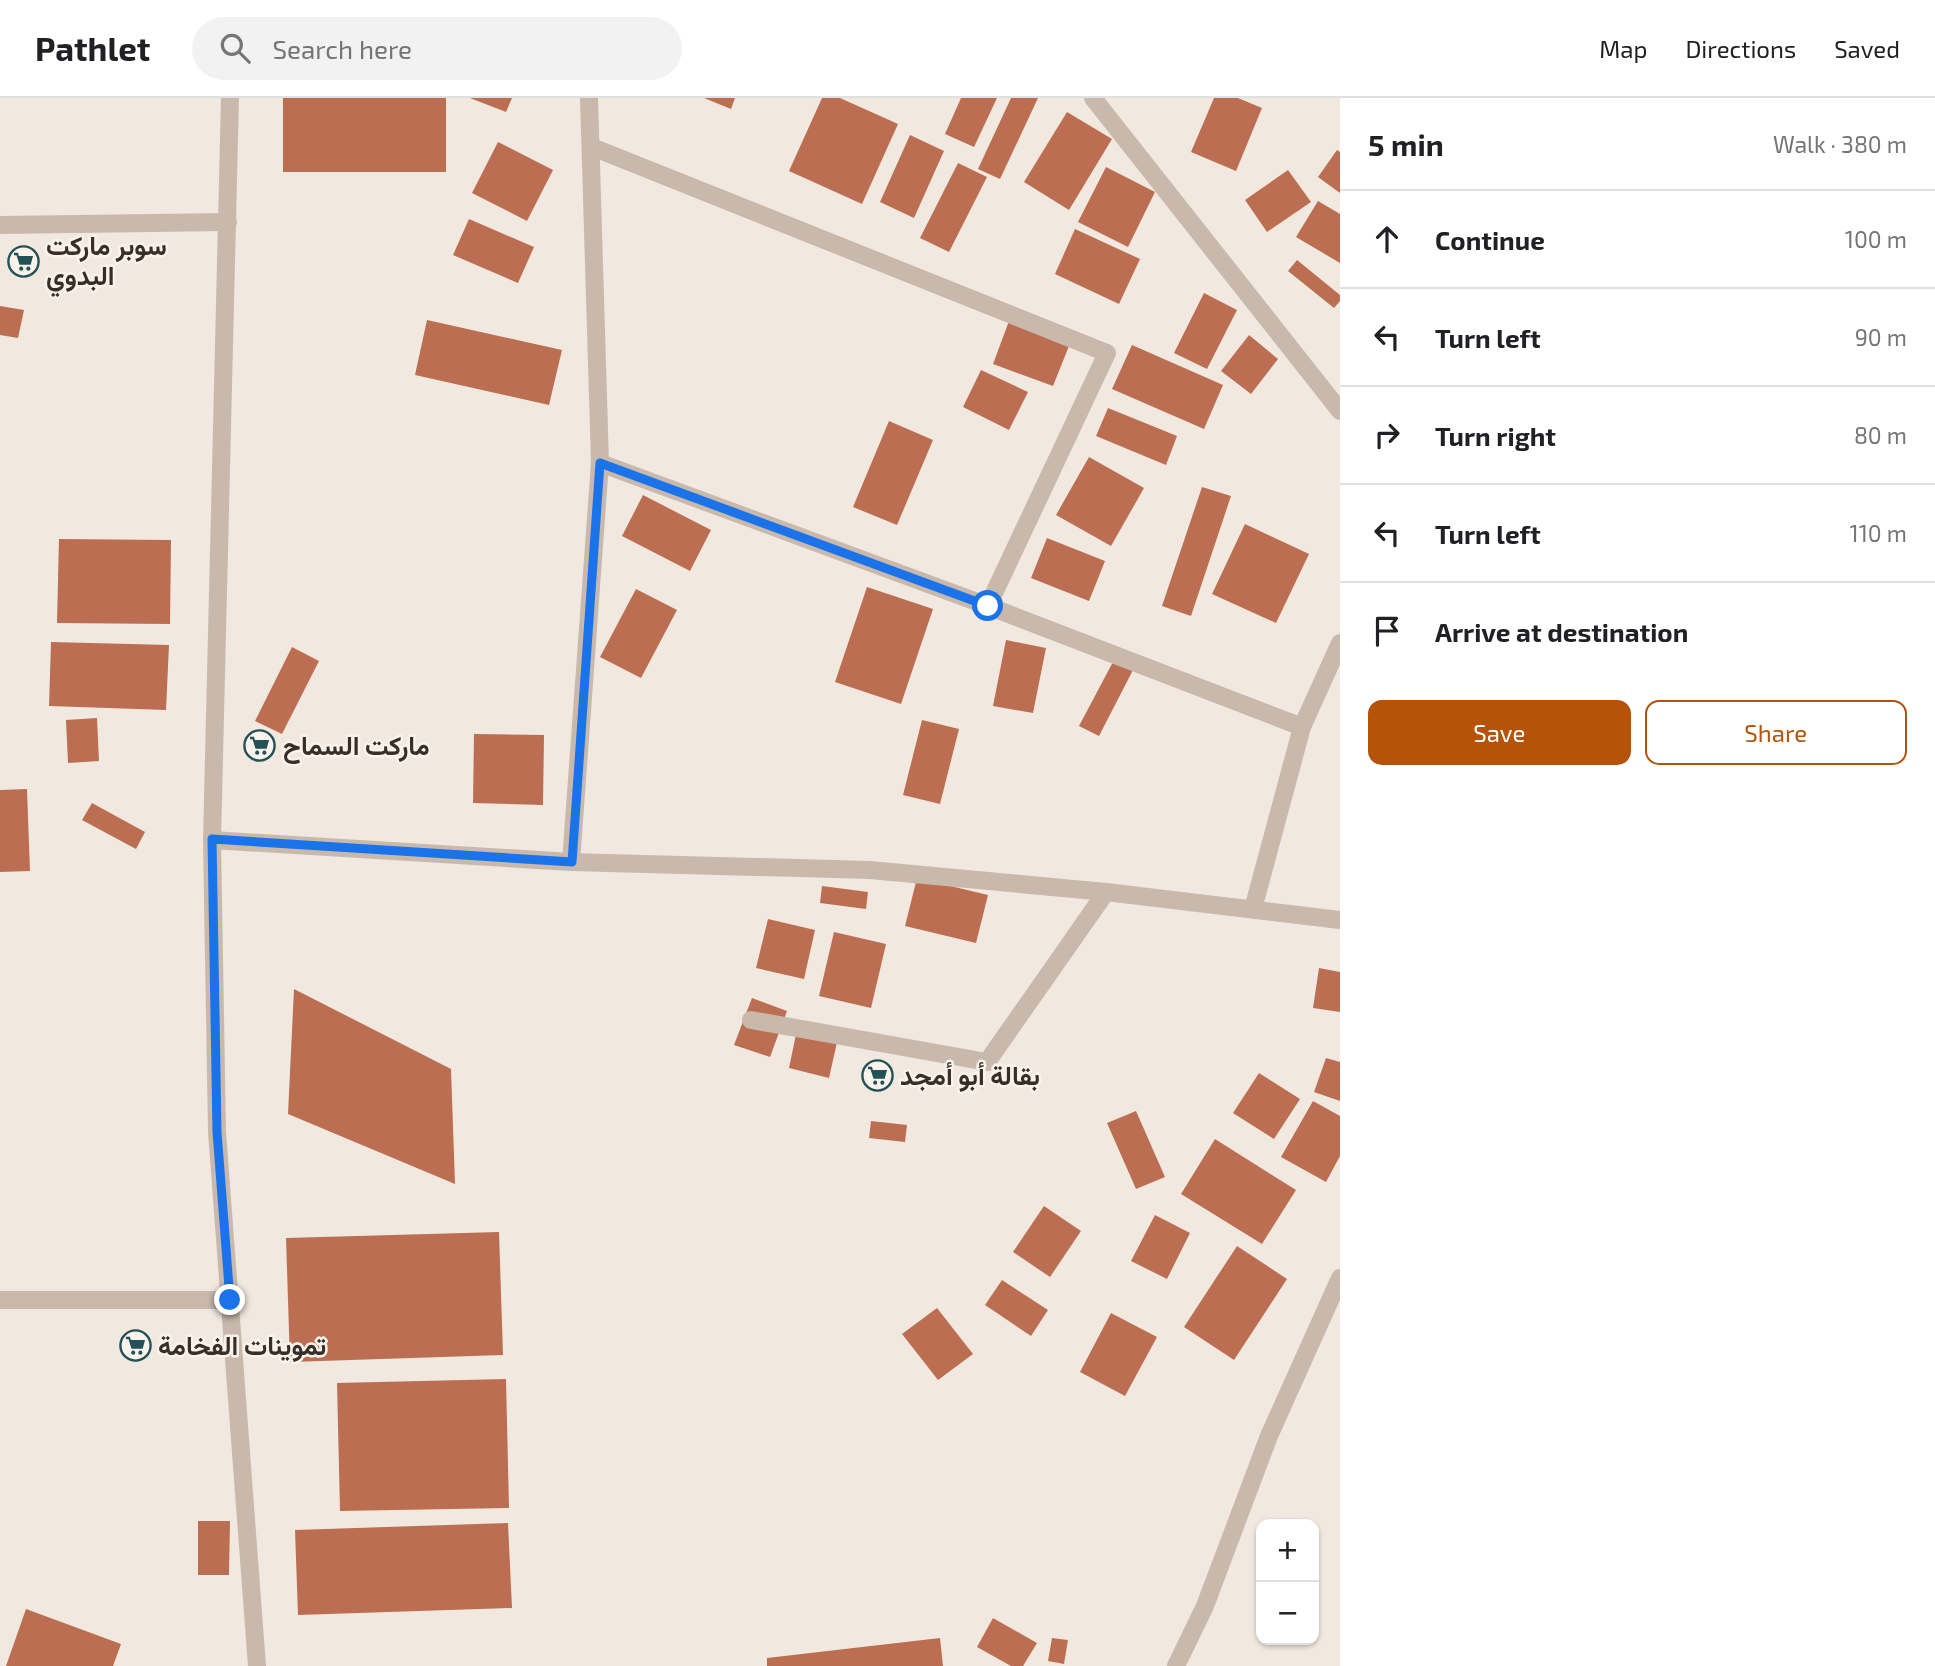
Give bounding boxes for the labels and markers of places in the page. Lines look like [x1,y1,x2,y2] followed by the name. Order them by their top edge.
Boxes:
[46,229,167,298] place label: سوبر ماركت البدوي
[6,244,40,278] supermarket icon: سوبر ماركت البدوي
[243,729,277,763] supermarket icon: ماركت السماح
[283,729,430,764] place label: ماركت السماح
[860,1059,894,1093] supermarket icon: بقالة أبو أمجد
[900,1059,1040,1092] place label: بقالة أبو أمجد
[118,1329,152,1363] supermarket icon: تموينات الفخامة
[158,1329,326,1362] place label: تموينات الفخامة

